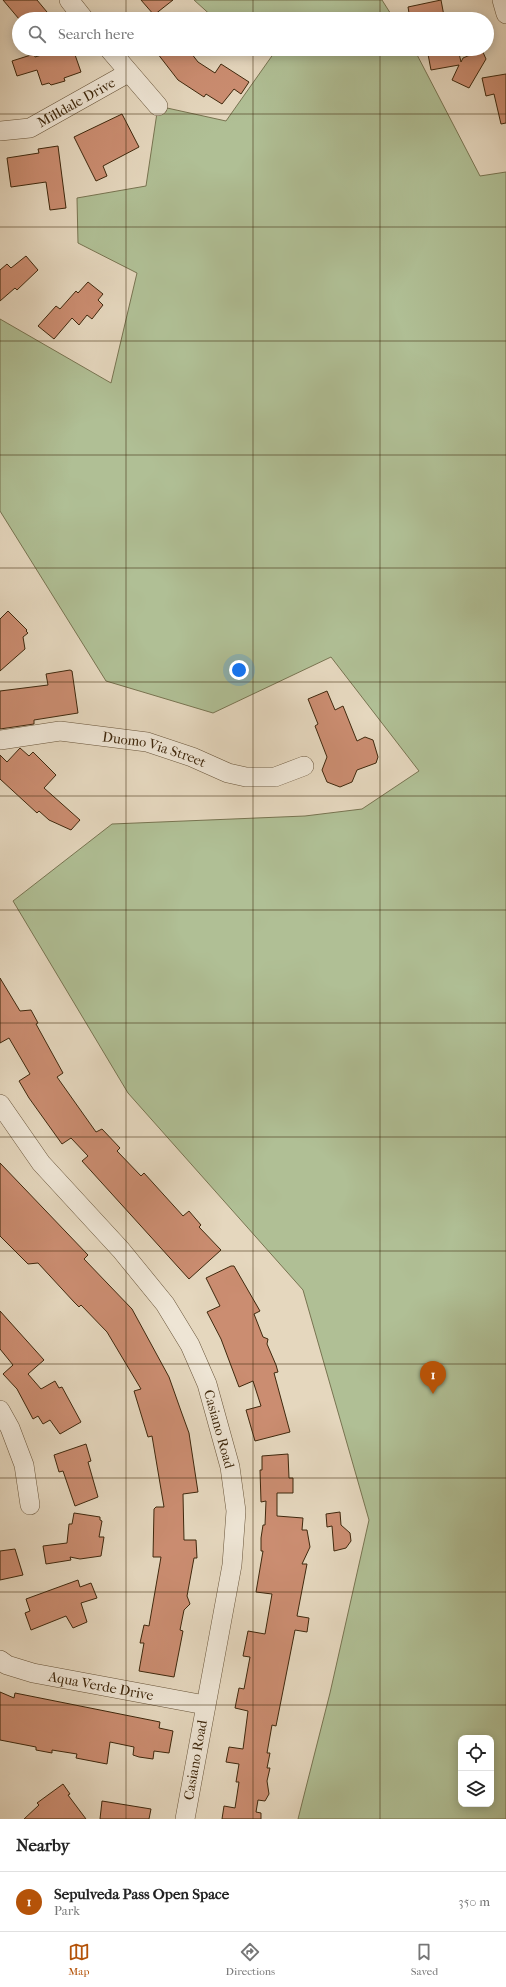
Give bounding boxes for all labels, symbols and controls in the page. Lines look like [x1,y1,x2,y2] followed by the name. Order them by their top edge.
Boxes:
[12,12,494,56] search box
[26,23,48,45] icon: search
[58,25,134,43] text: Search here
[34,74,118,131] street label: Milldale Drive
[229,660,249,680] your location
[101,728,209,771] street label: Duomo Via Street
[420,1361,446,1394] pin: 1
[200,1388,238,1471] street label: Casiano Road
[46,1668,155,1704] street label: Aqua Verde Drive
[180,1718,211,1801] street label: Casiano Road
[458,1735,494,1807] map controls
[458,1735,494,1771] button: locate
[458,1771,494,1807] button: layers
[16,1835,70,1855] text: Nearby
[54,1885,229,1903] text: Sepulveda Pass Open Space
[27,1894,31,1909] text: 1
[458,1894,490,1909] text: 350 m
[54,1903,80,1918] text: Park
[68,1941,90,1978] tab: Map
[226,1941,275,1978] tab: Directions
[411,1941,438,1978] tab: Saved

